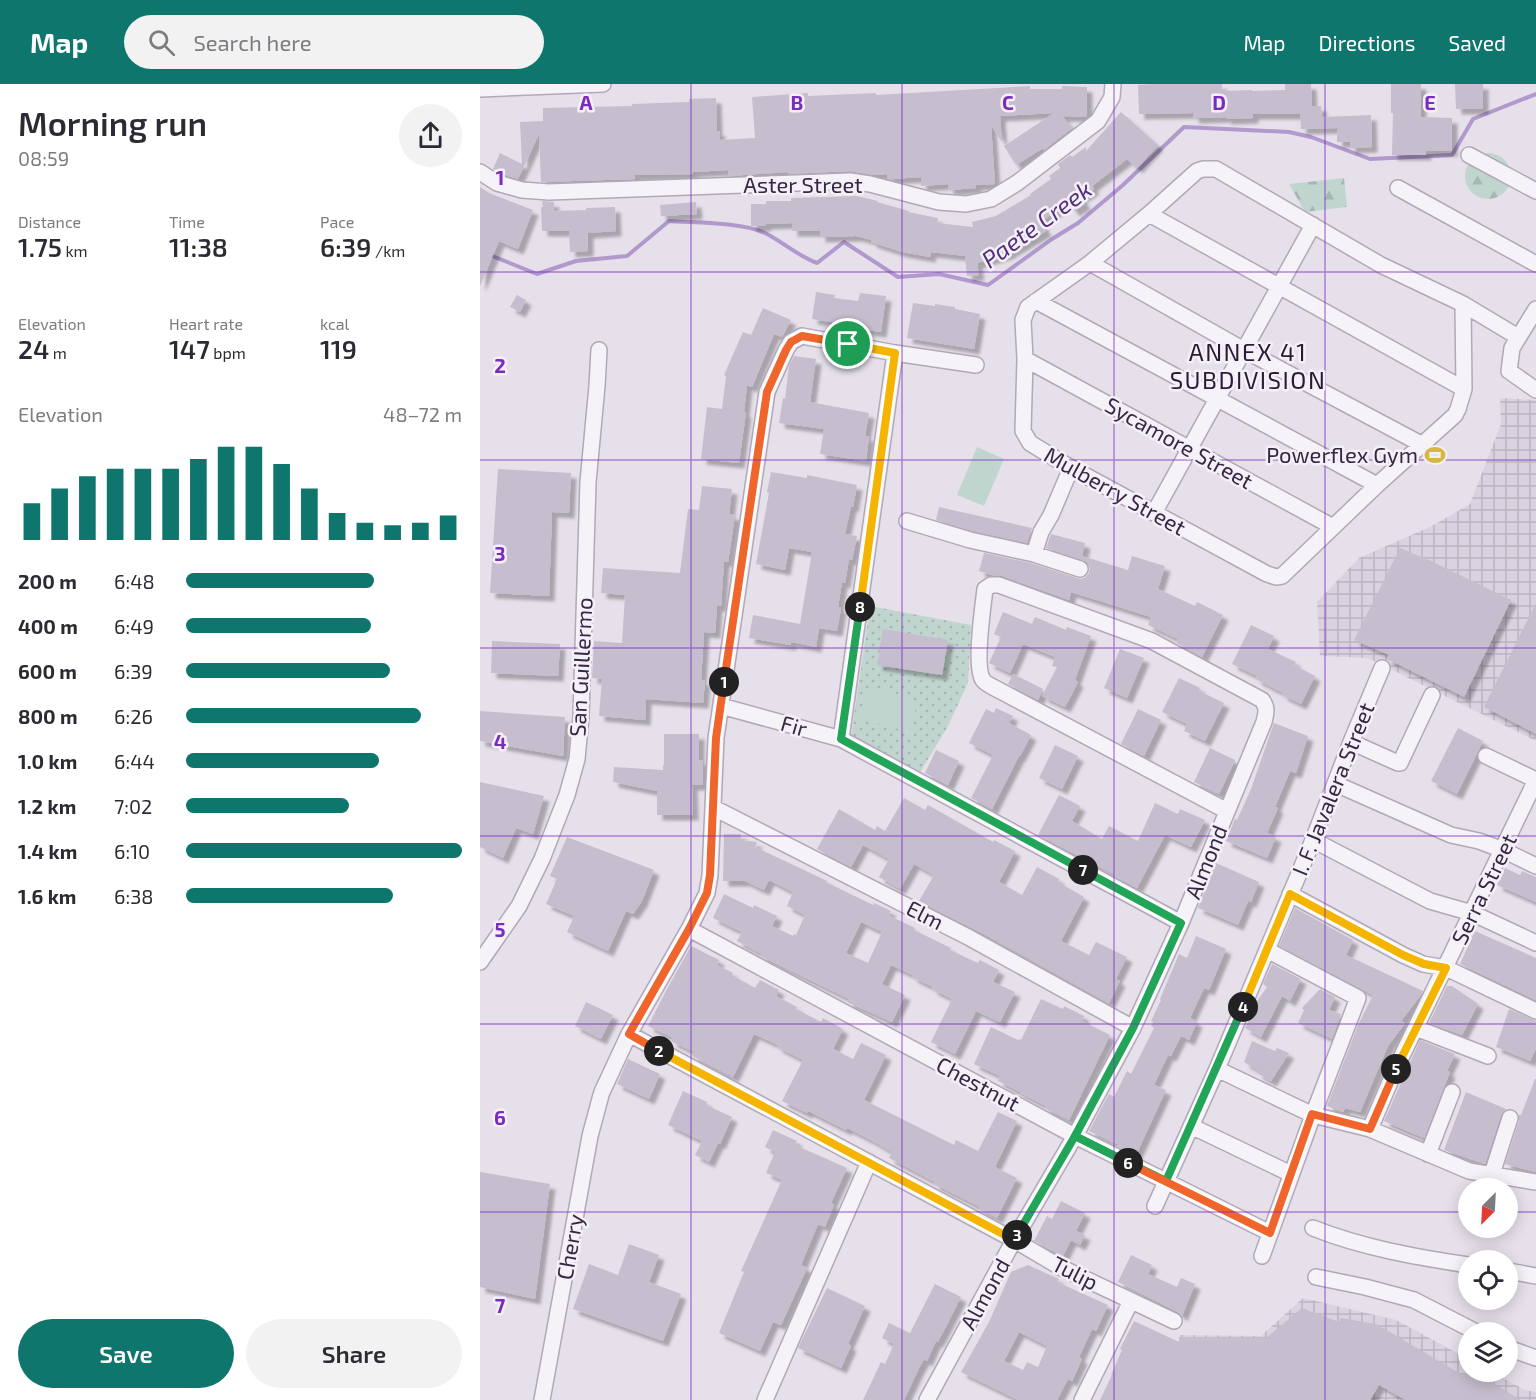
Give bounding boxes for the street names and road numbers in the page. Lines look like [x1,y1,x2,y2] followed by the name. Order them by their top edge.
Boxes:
[743,171,863,197] street label: Aster Street
[1101,391,1258,493] street label: Sycamore Street
[1040,441,1191,540] street label: Mulberry Street
[563,597,597,737] street label: San Guillermo
[1286,699,1379,879] street label: I. F. Javalera Street
[778,709,811,741] street label: Fir
[1179,821,1232,902] street label: Almond
[1445,829,1521,948] street label: Serra Street
[903,894,948,934] street label: Elm
[932,1050,1024,1116] street label: Chestnut
[550,1212,588,1282] street label: Cherry
[1048,1250,1103,1295] street label: Tulip
[954,1253,1014,1334] street label: Almond

